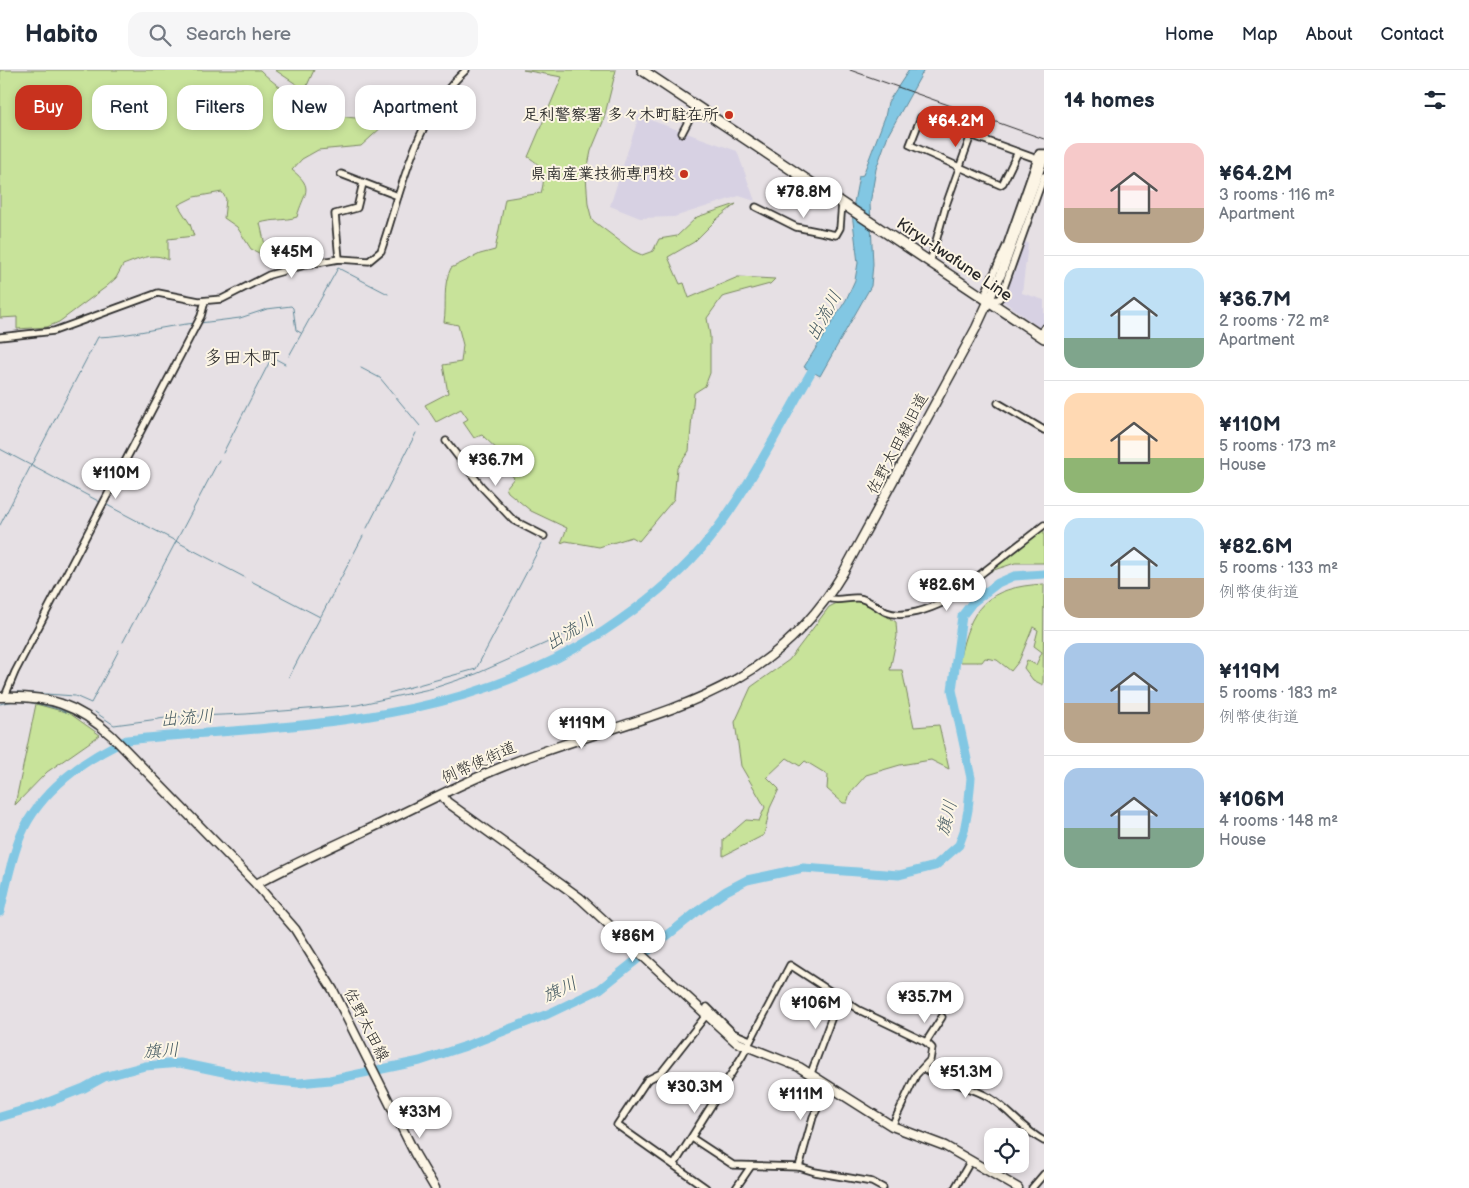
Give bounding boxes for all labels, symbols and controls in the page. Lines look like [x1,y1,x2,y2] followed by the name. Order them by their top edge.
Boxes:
[128,12,478,57] search box
[25,20,98,49] text: Habito
[146,21,174,49] icon: search
[186,23,291,46] text: Search here
[1165,24,1214,45] text: Home
[1242,24,1278,45] text: Map
[1306,24,1353,45] text: About
[1381,24,1444,45] text: Contact
[15,85,82,130] chip: Buy
[92,85,167,130] chip: Rent
[177,85,263,130] chip: Filters
[273,85,345,130] chip: New
[355,85,476,130] chip: Apartment
[1421,86,1449,114] icon: filters
[1064,88,1155,113] text: 14 homes
[523,106,719,125] place label: 足利警察署 多々木町駐在所
[915,106,997,148] pin: ¥64.2M
[723,109,735,121] marker: 足利警察署 多々木町駐在所
[928,112,984,131] text: ¥64.2M
[1219,161,1292,186] text: ¥64.2M
[1104,163,1164,223] icon: home
[530,165,674,184] place label: 県南産業技術専門校
[678,168,690,180] marker: 県南産業技術専門校
[763,176,845,219] pin: ¥78.8M
[776,183,832,202] text: ¥78.8M
[1219,186,1335,205] text: 3 rooms · 116 m²
[1219,205,1295,224] text: Apartment
[893,214,1016,306] street label: Kiryu-Iwafune Line
[262,236,322,279] pin: ¥45M
[271,243,313,262] text: ¥45M
[802,287,846,345] water label: 出流川
[1219,287,1291,312] text: ¥36.7M
[1104,288,1164,348] icon: home
[1219,312,1329,331] text: 2 rooms · 72 m²
[1219,331,1295,350] text: Apartment
[204,347,280,370] district label: 多田木町
[863,390,933,498] street label: 佐野太田線旧道
[1219,412,1281,437] text: ¥110M
[1104,413,1164,473] icon: home
[1219,437,1336,456] text: 5 rooms · 173 m²
[455,444,537,487] pin: ¥36.7M
[468,451,524,470] text: ¥36.7M
[1219,456,1266,475] text: House
[81,458,151,500] pin: ¥110M
[92,464,140,483] text: ¥110M
[1219,534,1293,559] text: ¥82.6M
[1104,538,1164,598] icon: home
[1219,559,1338,578] text: 5 rooms · 133 m²
[906,570,988,612] pin: ¥82.6M
[919,576,975,595] text: ¥82.6M
[1219,583,1299,602] text: 例幣使街道
[541,609,599,655] water label: 出流川
[1219,659,1280,684] text: ¥119M
[1104,663,1164,723] icon: home
[1219,684,1338,703] text: 5 rooms · 183 m²
[159,705,215,731] water label: 出流川
[547,708,617,750] pin: ¥119M
[1219,708,1299,727] text: 例幣使街道
[559,714,605,733] text: ¥119M
[439,738,519,788] street label: 例幣使街道
[1219,787,1285,812] text: ¥106M
[1104,788,1164,848] icon: home
[932,798,962,838] water label: 旗川
[1219,812,1338,831] text: 4 rooms · 148 m²
[1219,831,1266,850] text: House
[603,920,663,963] pin: ¥86M
[612,927,654,946] text: ¥86M
[539,973,581,1007] water label: 旗川
[884,982,966,1024] pin: ¥35.7M
[339,985,393,1065] street label: 佐野太田線
[781,988,851,1030] pin: ¥106M
[898,988,952,1007] text: ¥35.7M
[791,994,841,1013] text: ¥106M
[142,1039,180,1063] water label: 旗川
[925,1056,1007,1099] pin: ¥51.3M
[940,1063,992,1082] text: ¥51.3M
[654,1072,736,1114] pin: ¥30.3M
[667,1078,723,1097] text: ¥30.3M
[766,1078,836,1121] pin: ¥111M
[779,1085,823,1104] text: ¥111M
[390,1096,450,1139] pin: ¥33M
[399,1103,441,1122] text: ¥33M
[984,1128,1029,1173] map controls
[984,1128,1029,1173] button: locate

